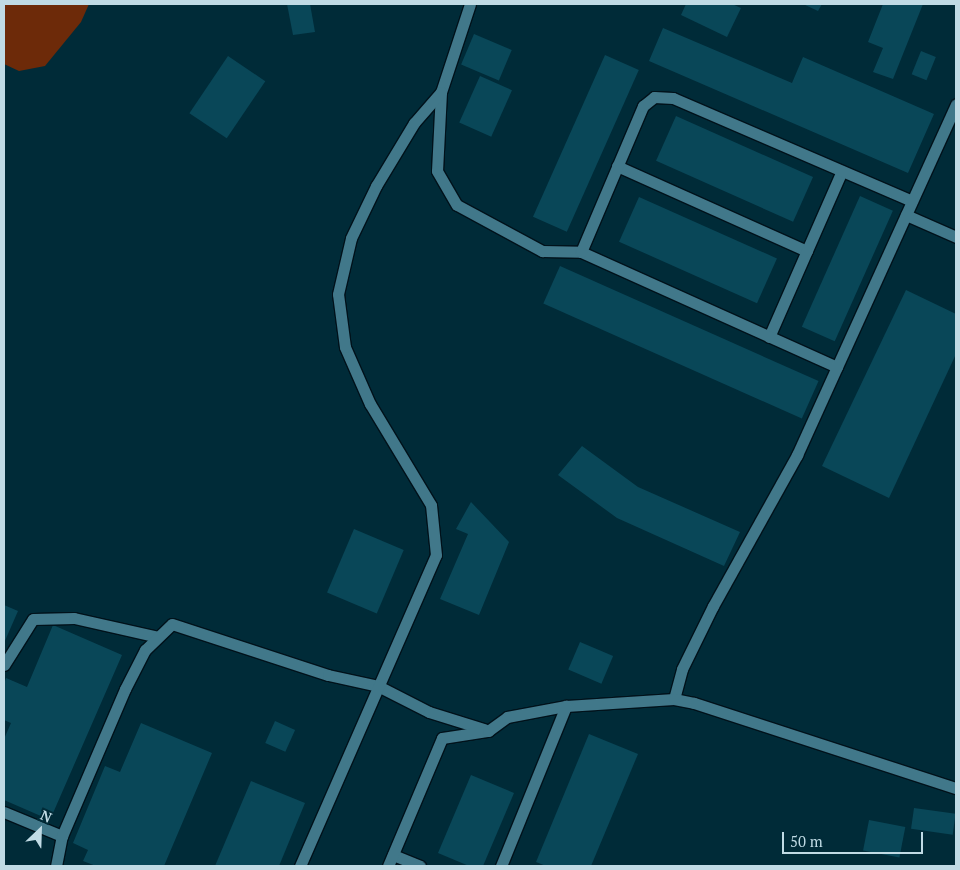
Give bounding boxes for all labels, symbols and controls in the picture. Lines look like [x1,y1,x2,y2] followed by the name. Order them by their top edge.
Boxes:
[15,805,65,855] north arrow
[38,805,55,827] text: N
[785,822,926,854] scale bar
[790,831,823,851] text: 50 m

